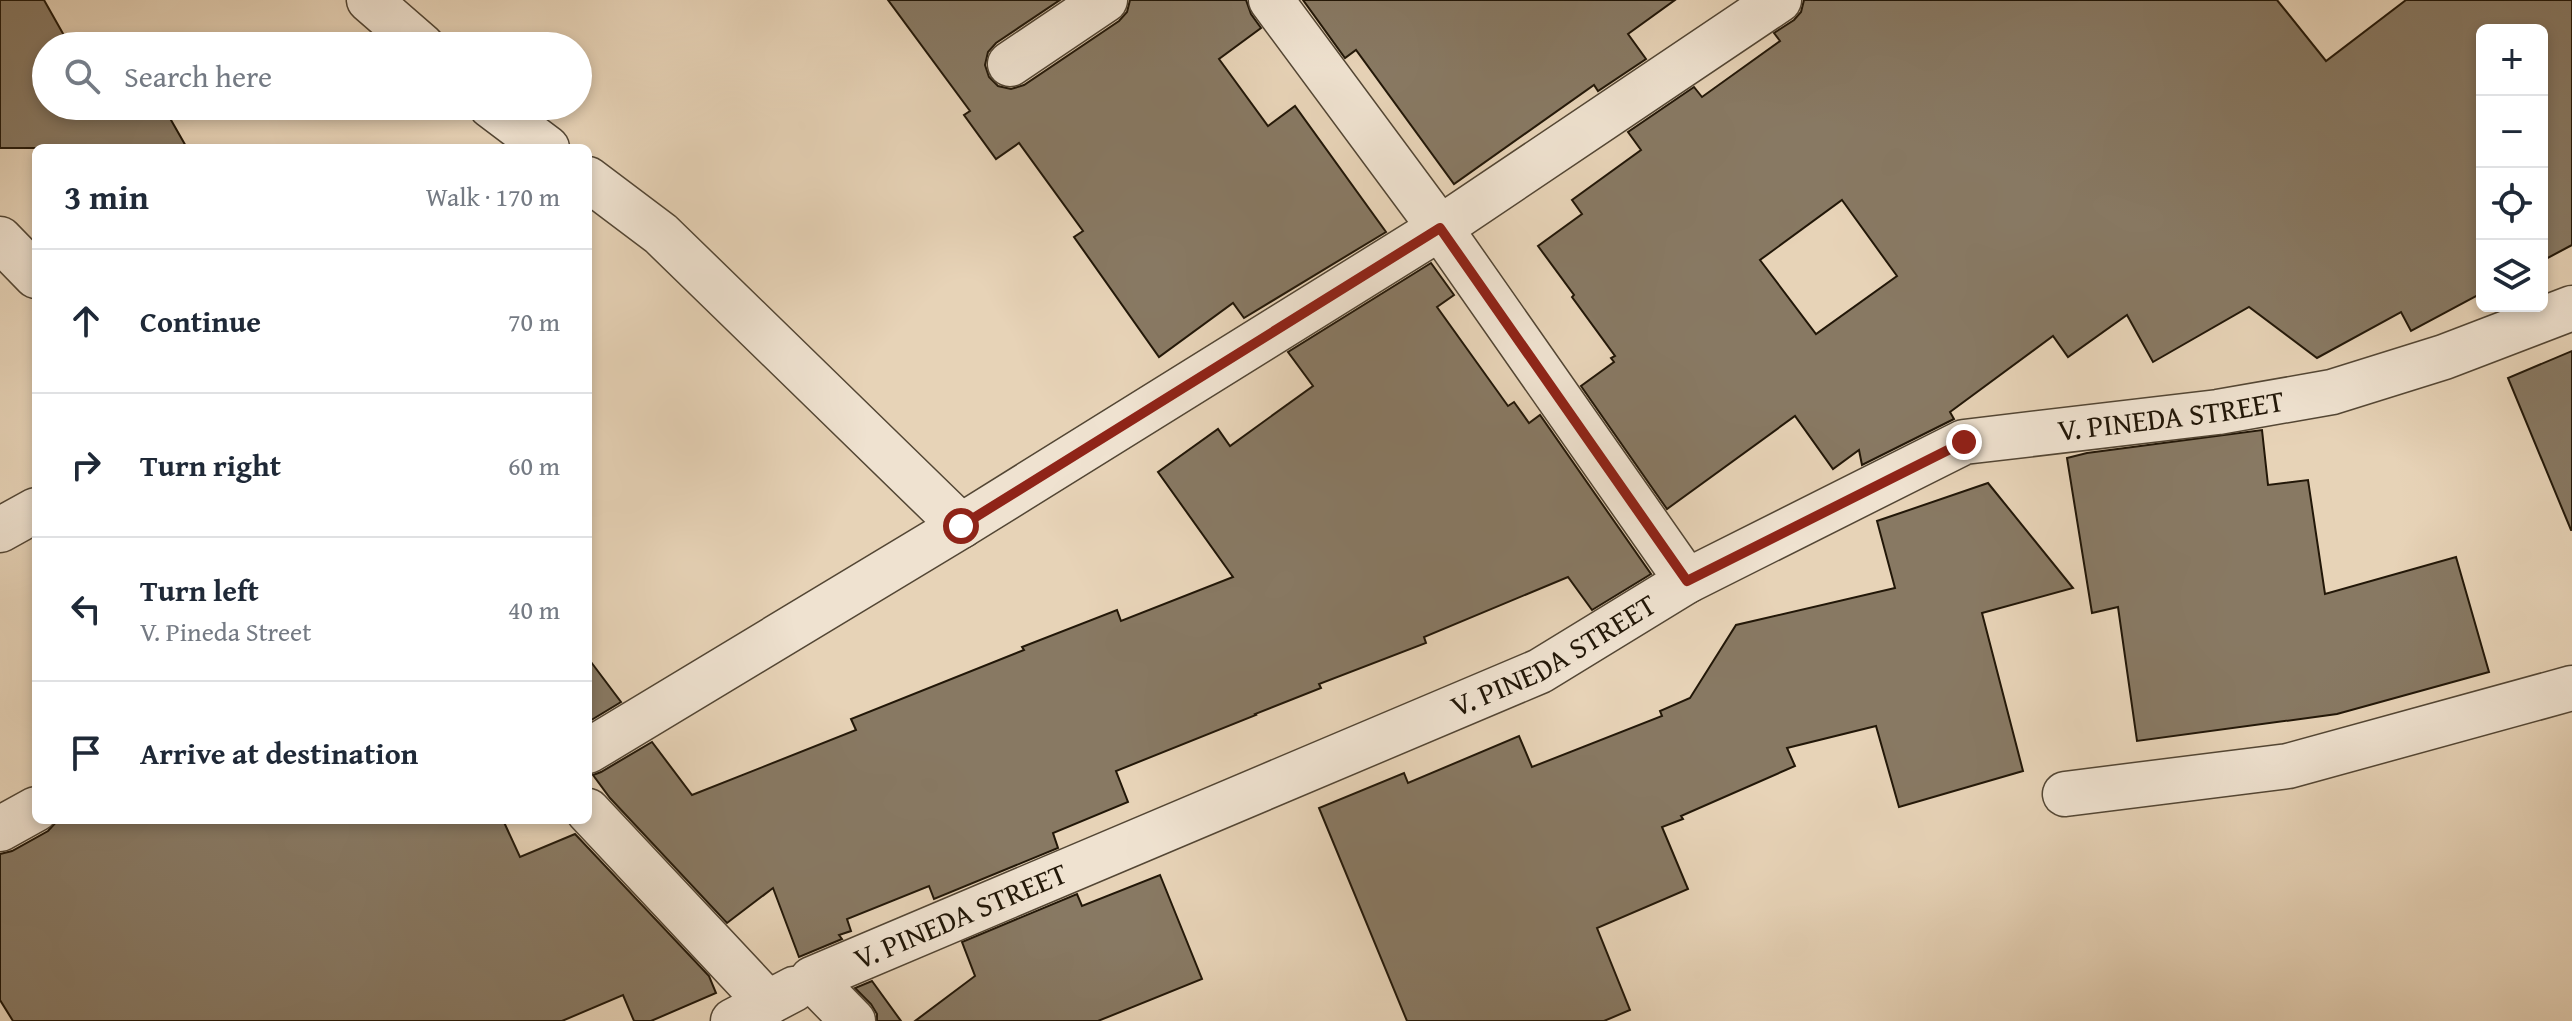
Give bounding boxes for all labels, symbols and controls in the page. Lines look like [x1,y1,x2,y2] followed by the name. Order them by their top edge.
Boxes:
[2476,24,2548,312] map controls
[2476,24,2548,96] button: +
[32,32,592,120] search box
[60,54,104,98] icon: search
[124,54,272,98] text: Search here
[2476,96,2548,168] button: −
[2476,168,2548,240] button: locate
[64,172,149,221] text: 3 min
[426,177,560,216] text: Walk · 170 m
[2476,240,2548,312] button: layers
[64,299,108,343] icon: ahead
[140,299,261,343] text: Continue
[508,302,560,341] text: 70 m
[2055,378,2288,452] street label: V. PINEDA STREET
[1946,424,1982,460] route end
[64,443,108,487] icon: right
[140,443,281,487] text: Turn right
[508,446,560,485] text: 60 m
[943,508,979,544] route start
[140,568,259,612] text: Turn left
[1443,582,1664,727] street label: V. PINEDA STREET
[64,587,108,631] icon: left
[508,590,560,629] text: 40 m
[140,612,312,651] text: V. Pineda Street
[64,731,108,775] icon: arrive
[140,731,418,775] text: Arrive at destination
[847,850,1074,980] street label: V. PINEDA STREET

